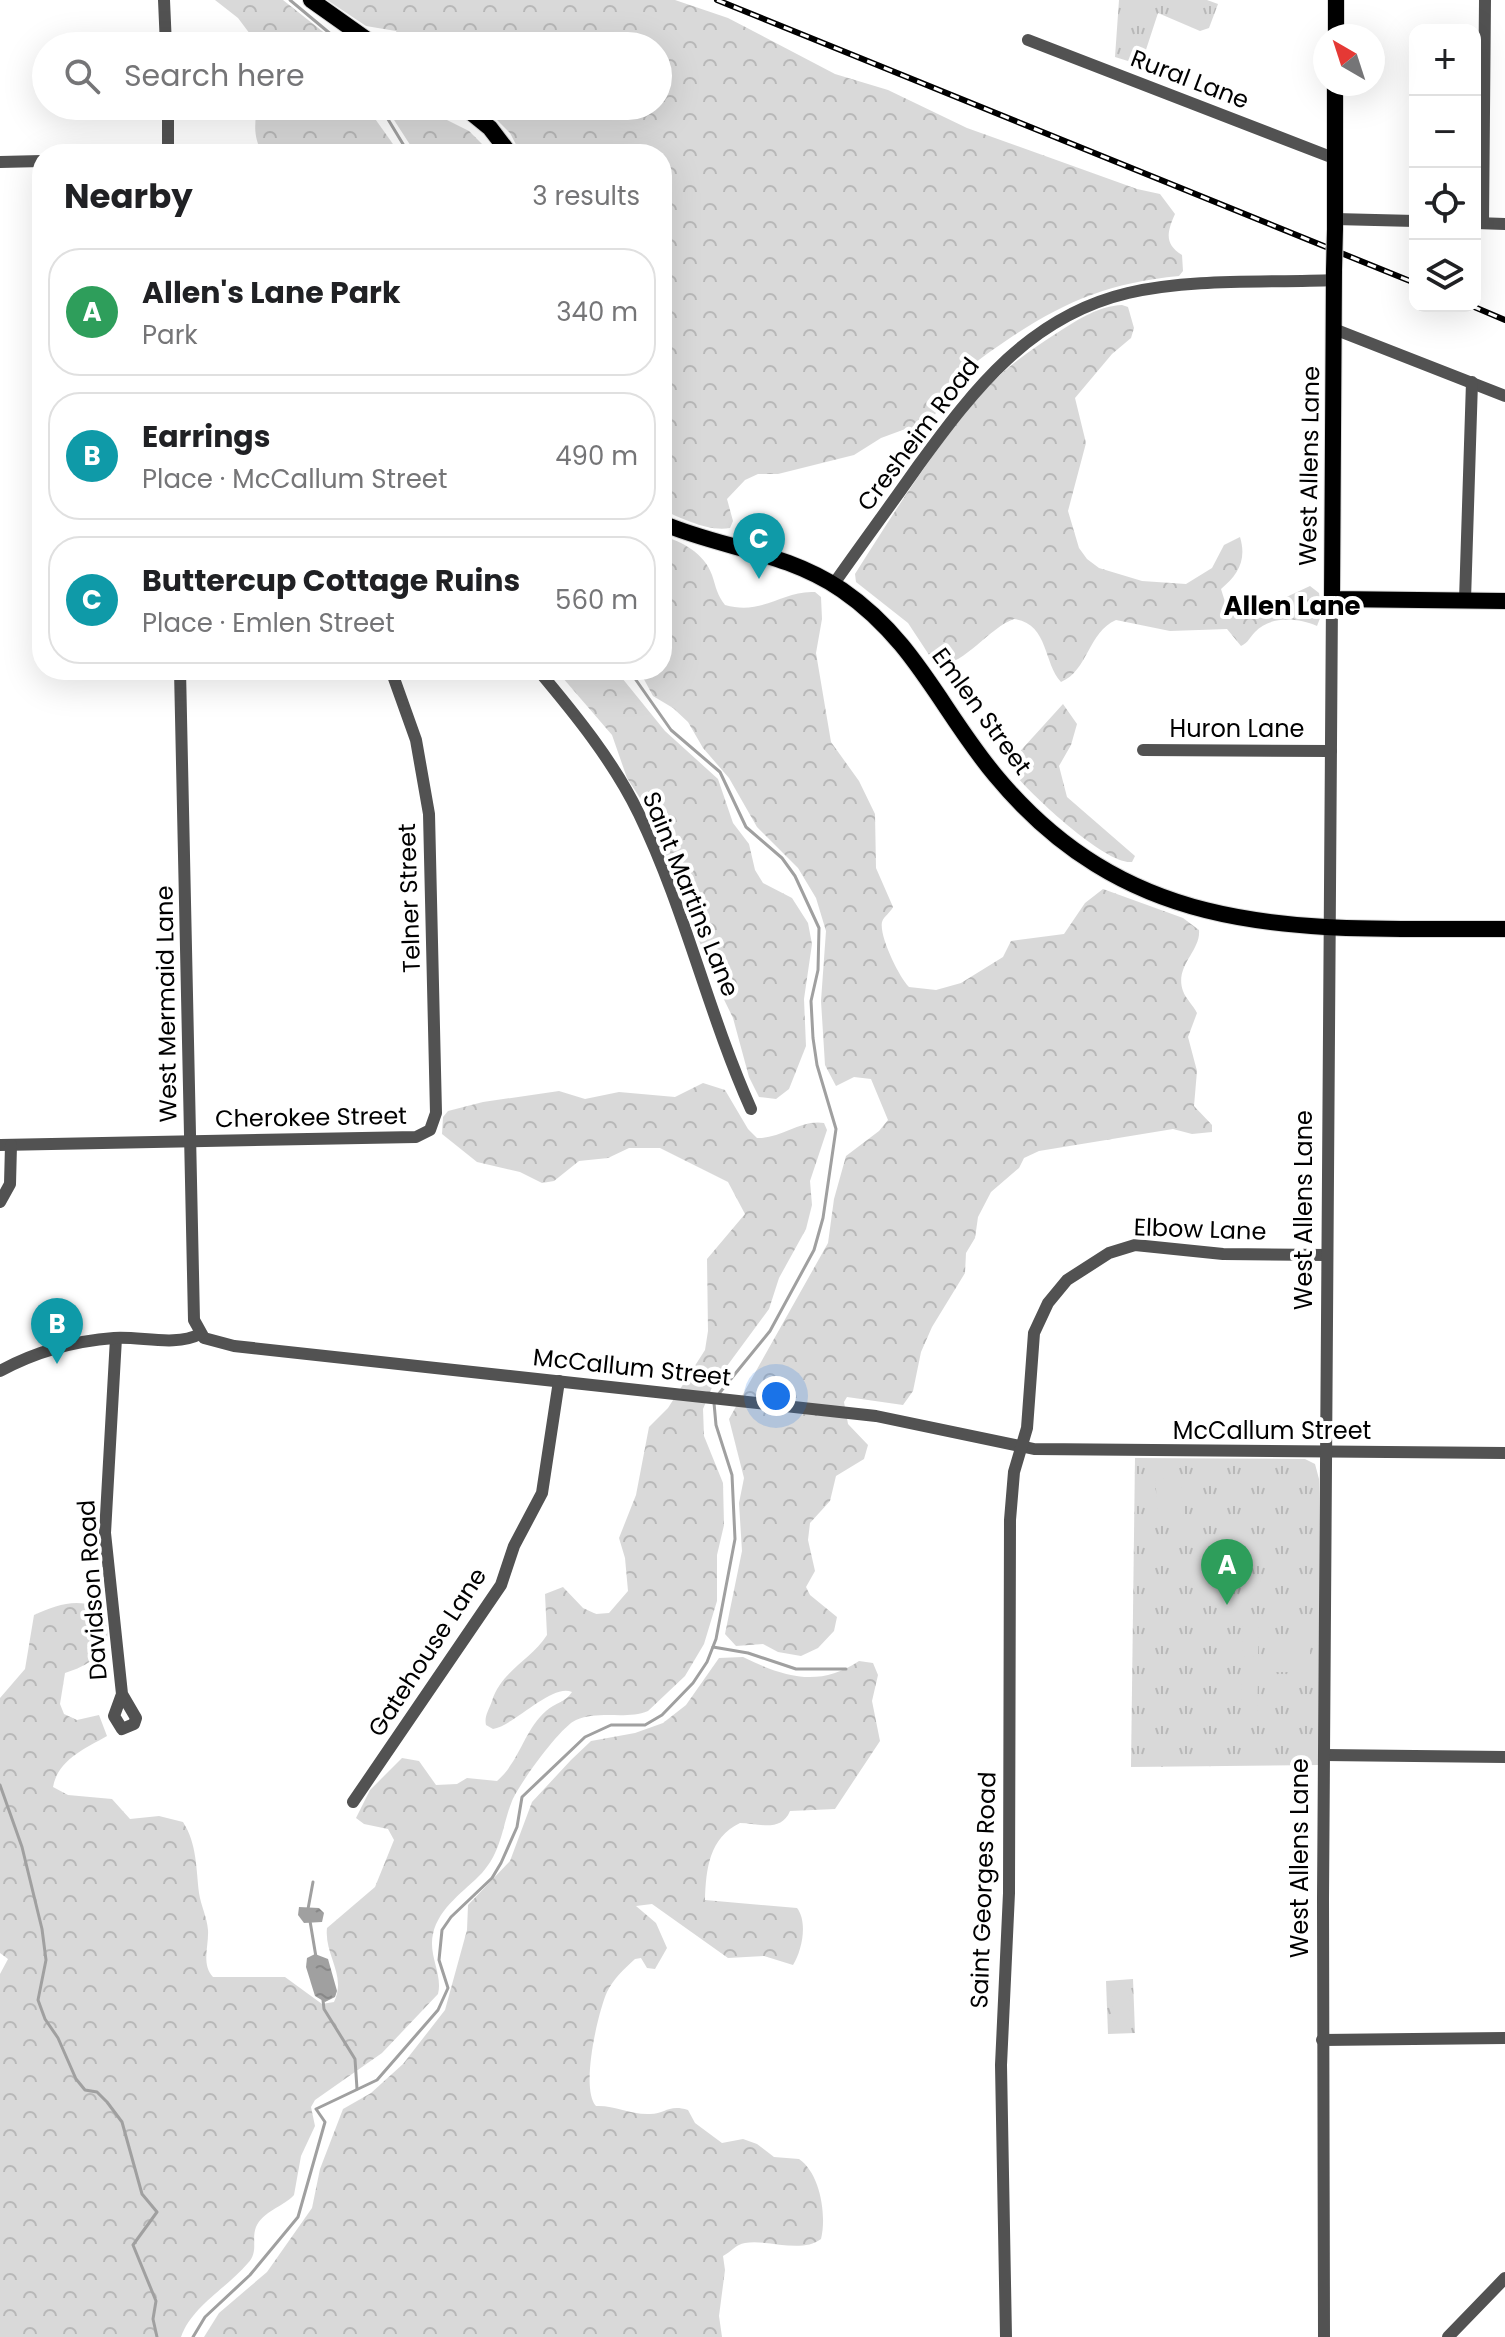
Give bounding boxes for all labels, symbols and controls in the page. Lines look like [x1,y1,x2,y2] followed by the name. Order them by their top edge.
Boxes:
[1313,24,1385,96] north arrow
[1409,24,1481,312] map controls
[1409,24,1481,96] button: +
[32,32,672,120] search box
[1126,41,1254,117] street label: Rural Lane
[60,54,104,98] icon: search
[124,54,305,97] text: Search here
[1409,96,1481,168] button: −
[1409,168,1481,240] button: locate
[64,172,193,220] text: Nearby
[532,178,640,214] text: 3 results
[1409,240,1481,312] button: layers
[142,271,400,314] text: Allen's Lane Park
[82,294,102,330] text: A
[556,294,638,330] text: 340 m
[142,317,198,353] text: Park
[849,350,987,518] street label: Cresheim Road
[1291,366,1327,566] street label: West Allens Lane
[142,415,270,458] text: Earrings
[83,438,101,474] text: B
[555,438,638,474] text: 490 m
[142,461,447,497] text: Place · McCallum Street
[733,513,785,579] pin: C
[142,559,520,602] text: Buttercup Cottage Ruins
[82,582,102,618] text: C
[555,582,638,618] text: 560 m
[1223,588,1361,624] district label: Allen Lane
[142,605,395,641] text: Place · Emlen Street
[925,641,1039,781] street label: Emlen Street
[1170,712,1304,745] street label: Huron Lane
[635,787,747,1001] street label: Saint Martins Lane
[390,823,428,973] street label: Telner Street
[147,885,185,1123] street label: West Mermaid Lane
[215,1099,407,1135] street label: Cherokee Street
[1287,1110,1320,1310] street label: West Allens Lane
[1133,1210,1267,1248] street label: Elbow Lane
[31,1298,83,1364] pin: B
[532,1340,732,1394] street label: McCallum Street
[756,1376,796,1416] your location
[1173,1414,1371,1447] street label: McCallum Street
[69,1499,115,1681] street label: Davidson Road
[1201,1539,1253,1605] pin: A
[360,1561,494,1743] street label: Gatehouse Lane
[1283,1758,1316,1958] street label: West Allens Lane
[962,1771,1004,2009] street label: Saint Georges Road

